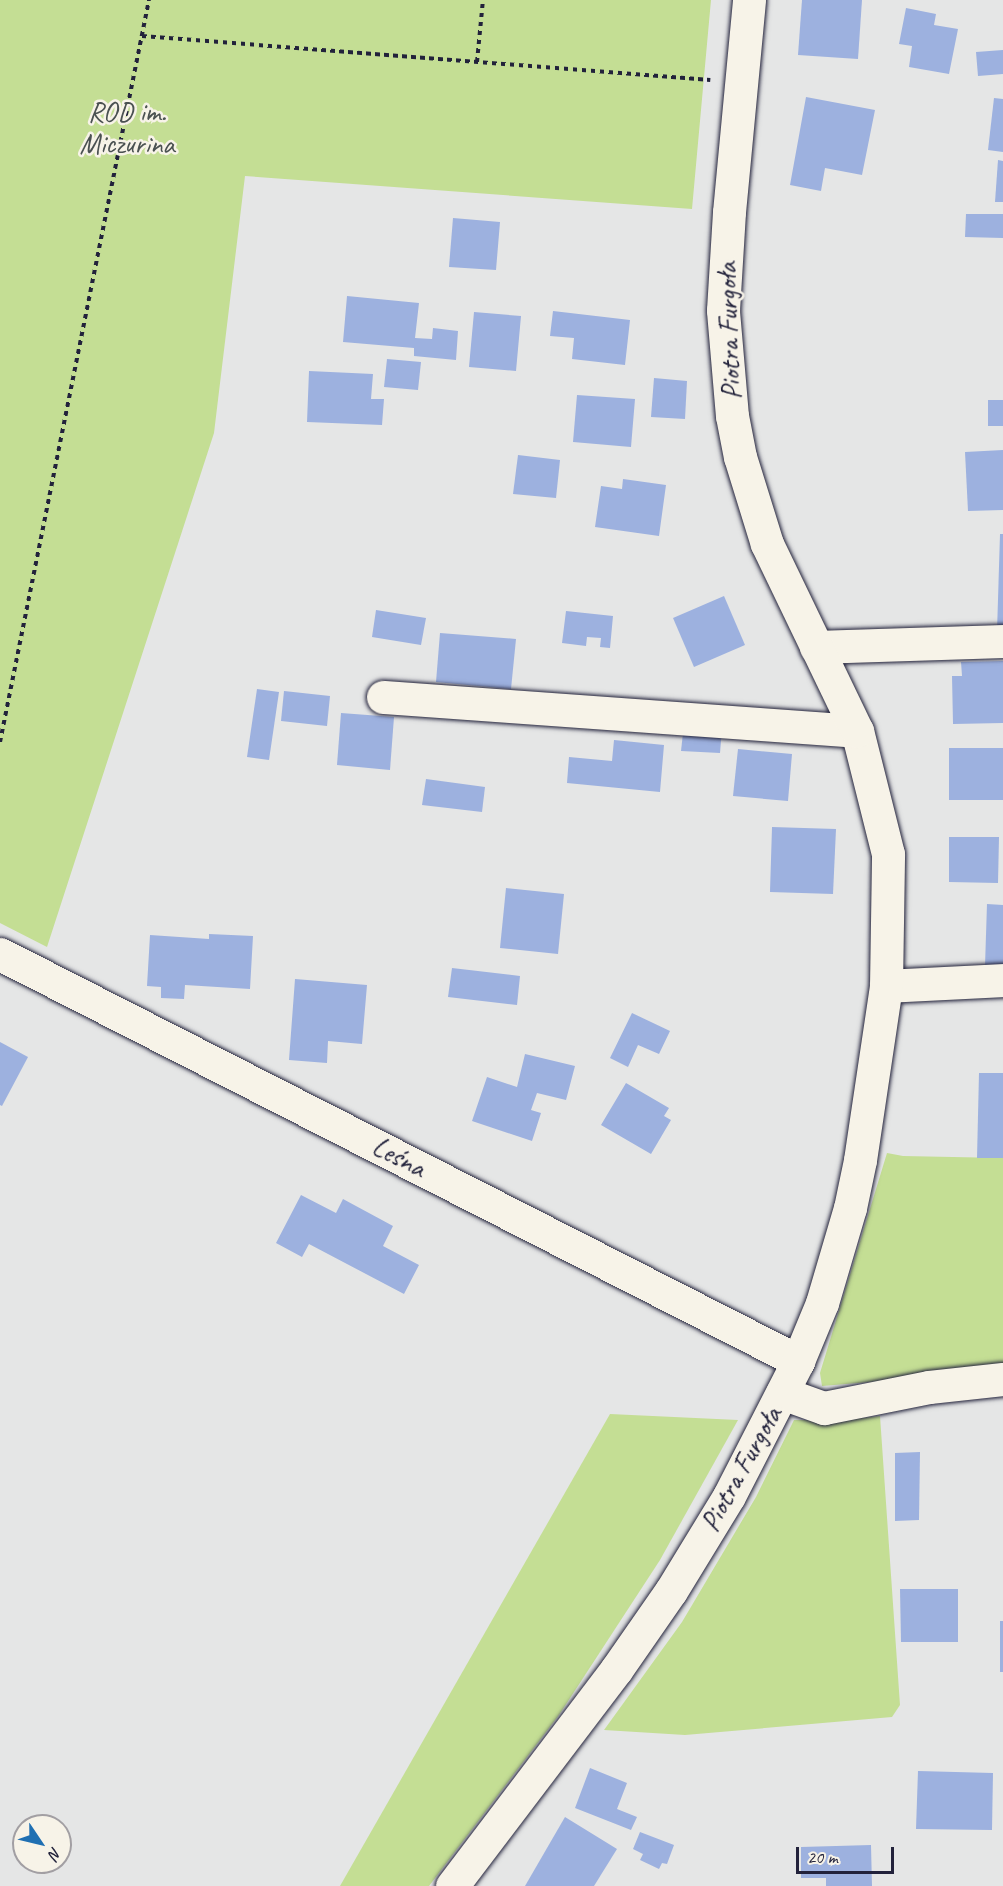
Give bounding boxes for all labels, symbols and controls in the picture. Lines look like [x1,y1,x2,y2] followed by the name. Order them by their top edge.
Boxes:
[80,95,174,161] park label: ROD im. Miczurina
[710,262,748,400] street label: Piotra Furgoła
[367,1129,431,1185] street label: Leśna
[693,1401,789,1537] street label: Piotra Furgoła
[12,1814,72,1874] north arrow
[799,1835,896,1873] scale bar
[44,1843,66,1863] text: N
[807,1846,838,1868] text: 20 m

